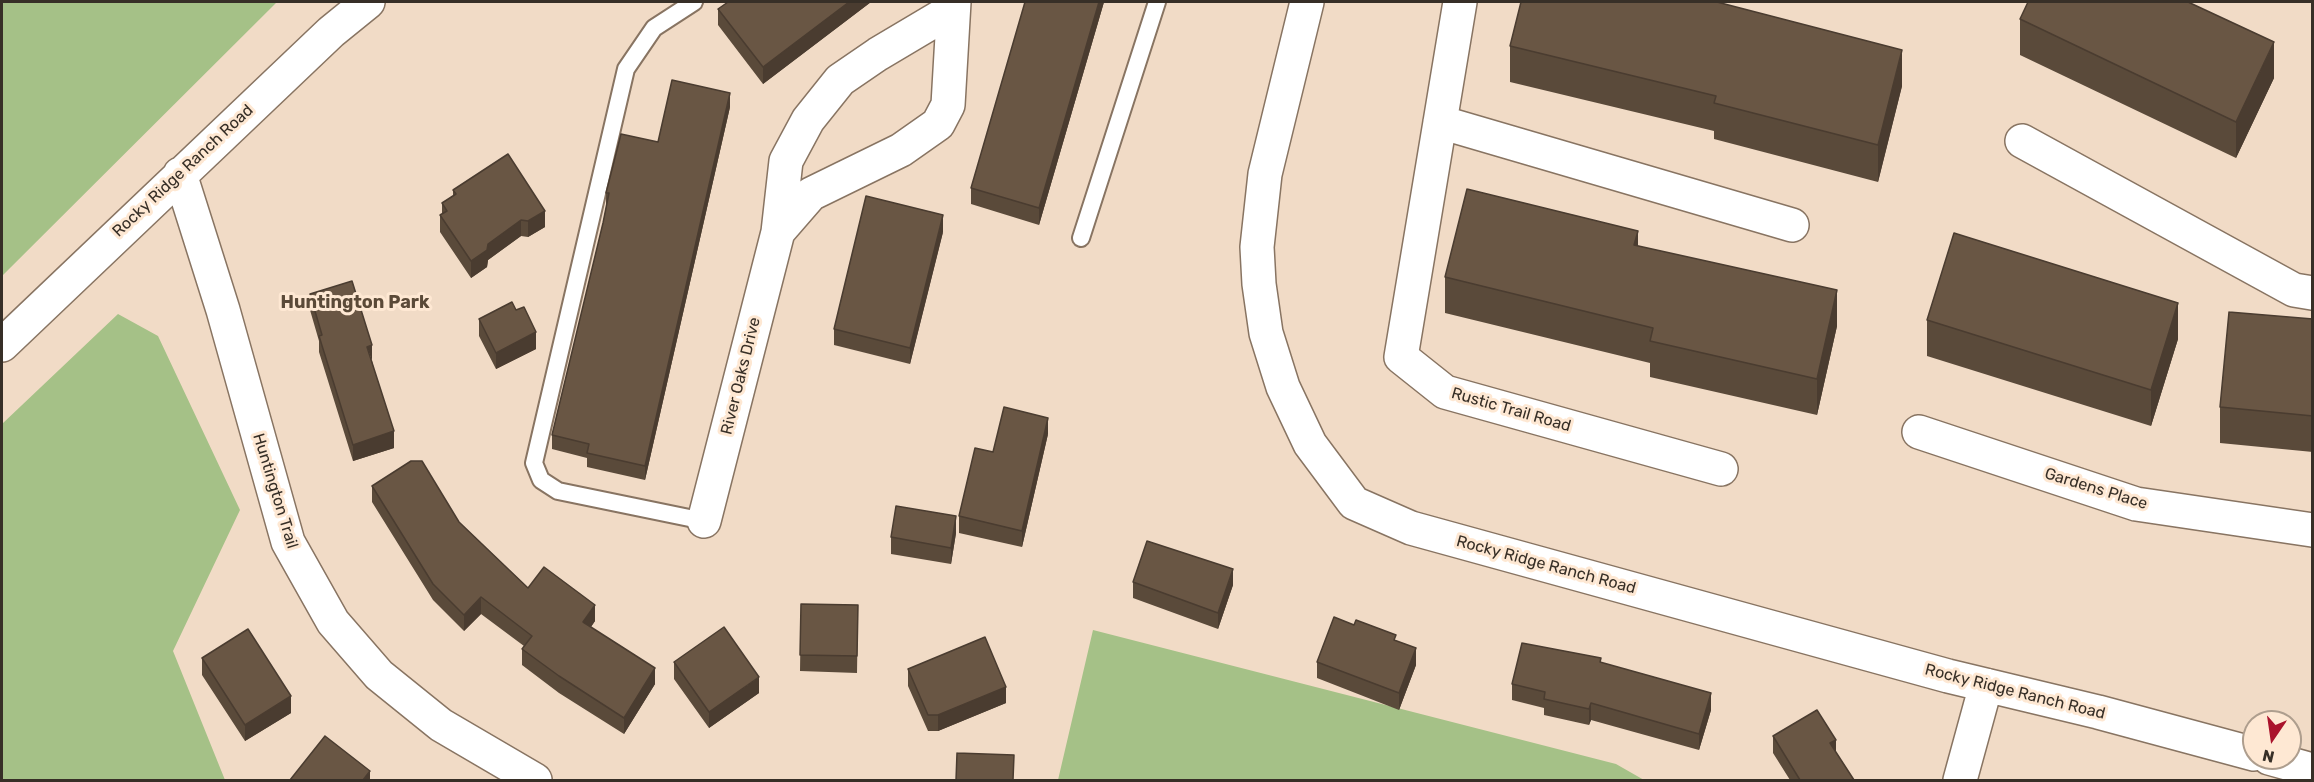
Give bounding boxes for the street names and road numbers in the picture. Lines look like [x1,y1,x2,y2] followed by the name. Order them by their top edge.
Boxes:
[109,101,257,241] street label: Rocky Ridge Ranch Road
[717,315,765,437] street label: River Oaks Drive
[1449,384,1573,436] street label: Rustic Trail Road
[248,431,302,551] street label: Huntington Trail
[2042,464,2150,514] street label: Gardens Place
[1454,532,1638,598] street label: Rocky Ridge Ranch Road
[1923,660,2107,724] street label: Rocky Ridge Ranch Road

